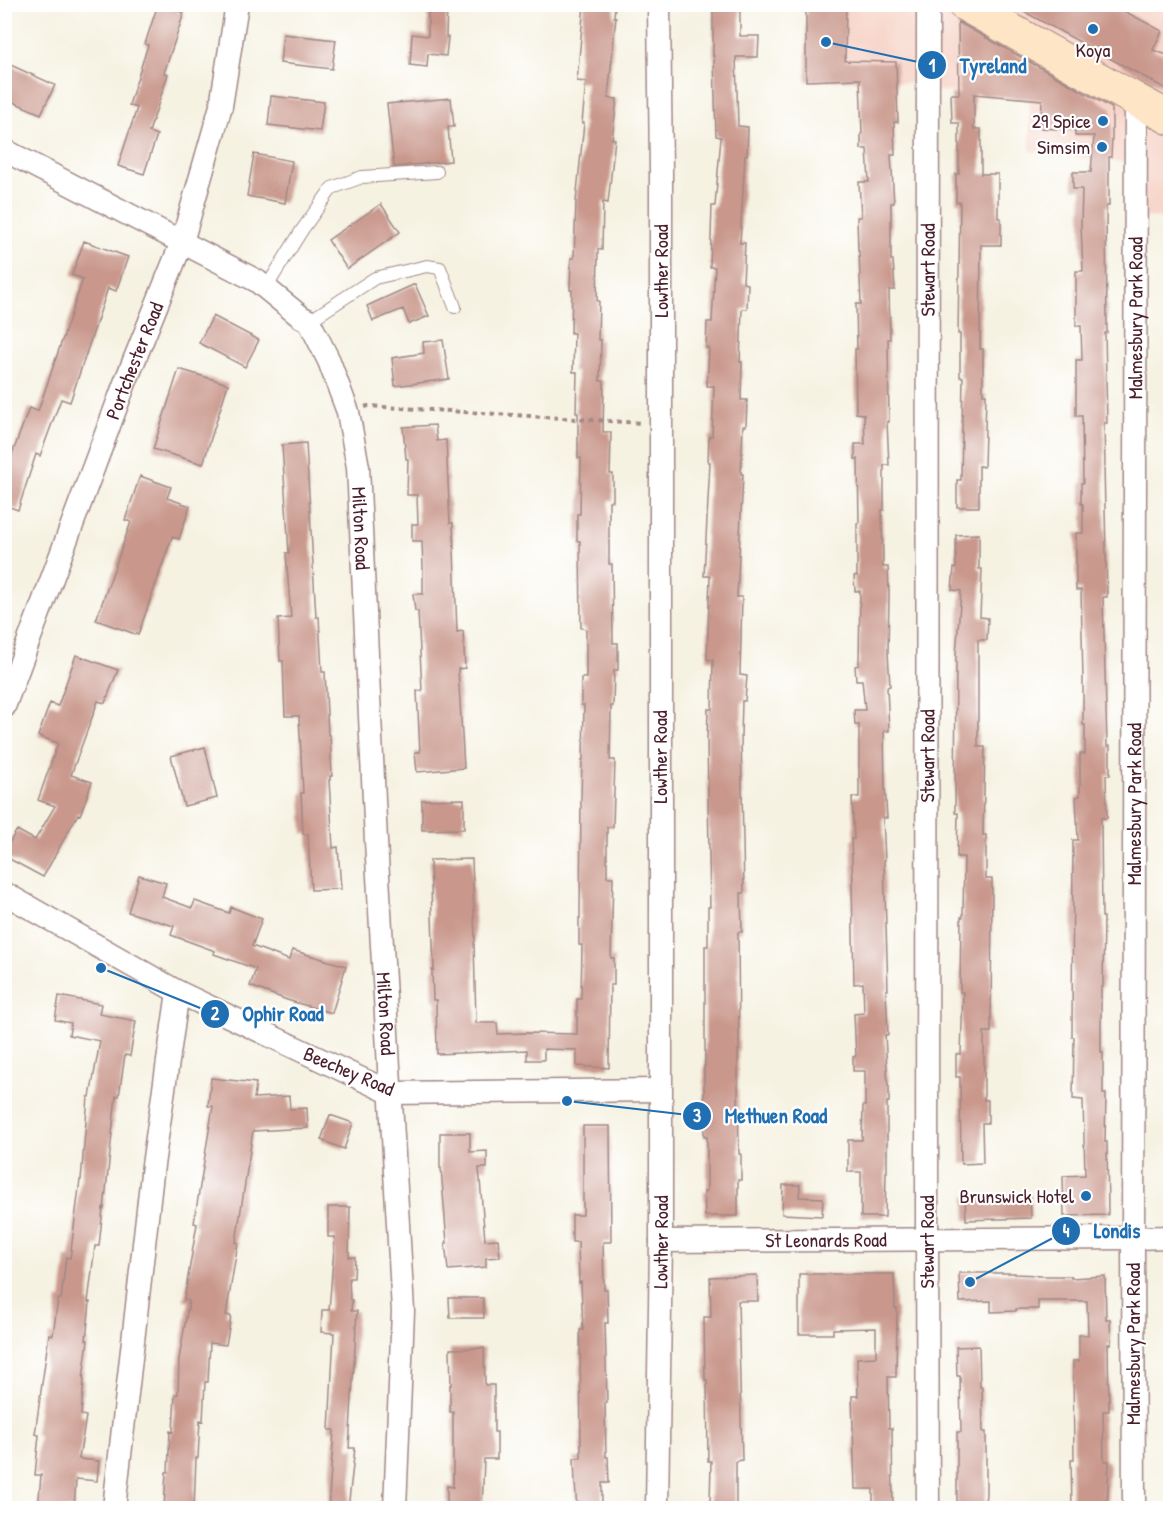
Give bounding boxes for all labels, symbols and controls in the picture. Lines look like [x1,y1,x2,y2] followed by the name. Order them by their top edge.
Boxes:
[1086,22,1100,36] marker: Koya
[1076,36,1111,63] place label: Koya
[917,46,1038,85] callout: Tyreland
[959,51,1027,81] text: Tyreland
[929,53,936,78] text: 1
[1032,107,1091,134] place label: 29 Spice
[1096,114,1110,128] marker: 29 Spice
[1037,133,1090,160] place label: Simsim
[1095,140,1109,154] marker: Simsim
[914,223,941,317] street label: Stewart Road
[647,224,674,318] street label: Lowther Road
[1121,237,1149,399] street label: Malmesbury Park Road
[99,298,169,423] street label: Portchester Road
[346,486,377,571] street label: Milton Road
[913,709,940,803] street label: Stewart Road
[646,710,673,804] street label: Lowther Road
[1120,723,1147,885] street label: Malmesbury Park Road
[371,971,402,1056] street label: Milton Road
[200,994,335,1033] callout: Ophir Road
[242,999,325,1029] text: Ophir Road
[211,1001,220,1026] text: 2
[300,1039,399,1102] street label: Beechey Road
[682,1097,839,1136] callout: Methuen Road
[725,1101,828,1130] text: Methuen Road
[693,1103,701,1128] text: 3
[959,1182,1075,1209] place label: Brunswick Hotel
[1079,1189,1093,1203] marker: Brunswick Hotel
[646,1195,674,1289] street label: Lowther Road
[913,1195,940,1289] street label: Stewart Road
[1051,1212,1152,1251] callout: Londis
[1094,1216,1140,1245] text: Londis
[1063,1218,1070,1243] text: 4
[765,1226,887,1253] street label: St Leonards Road
[1119,1263,1146,1425] street label: Malmesbury Park Road

